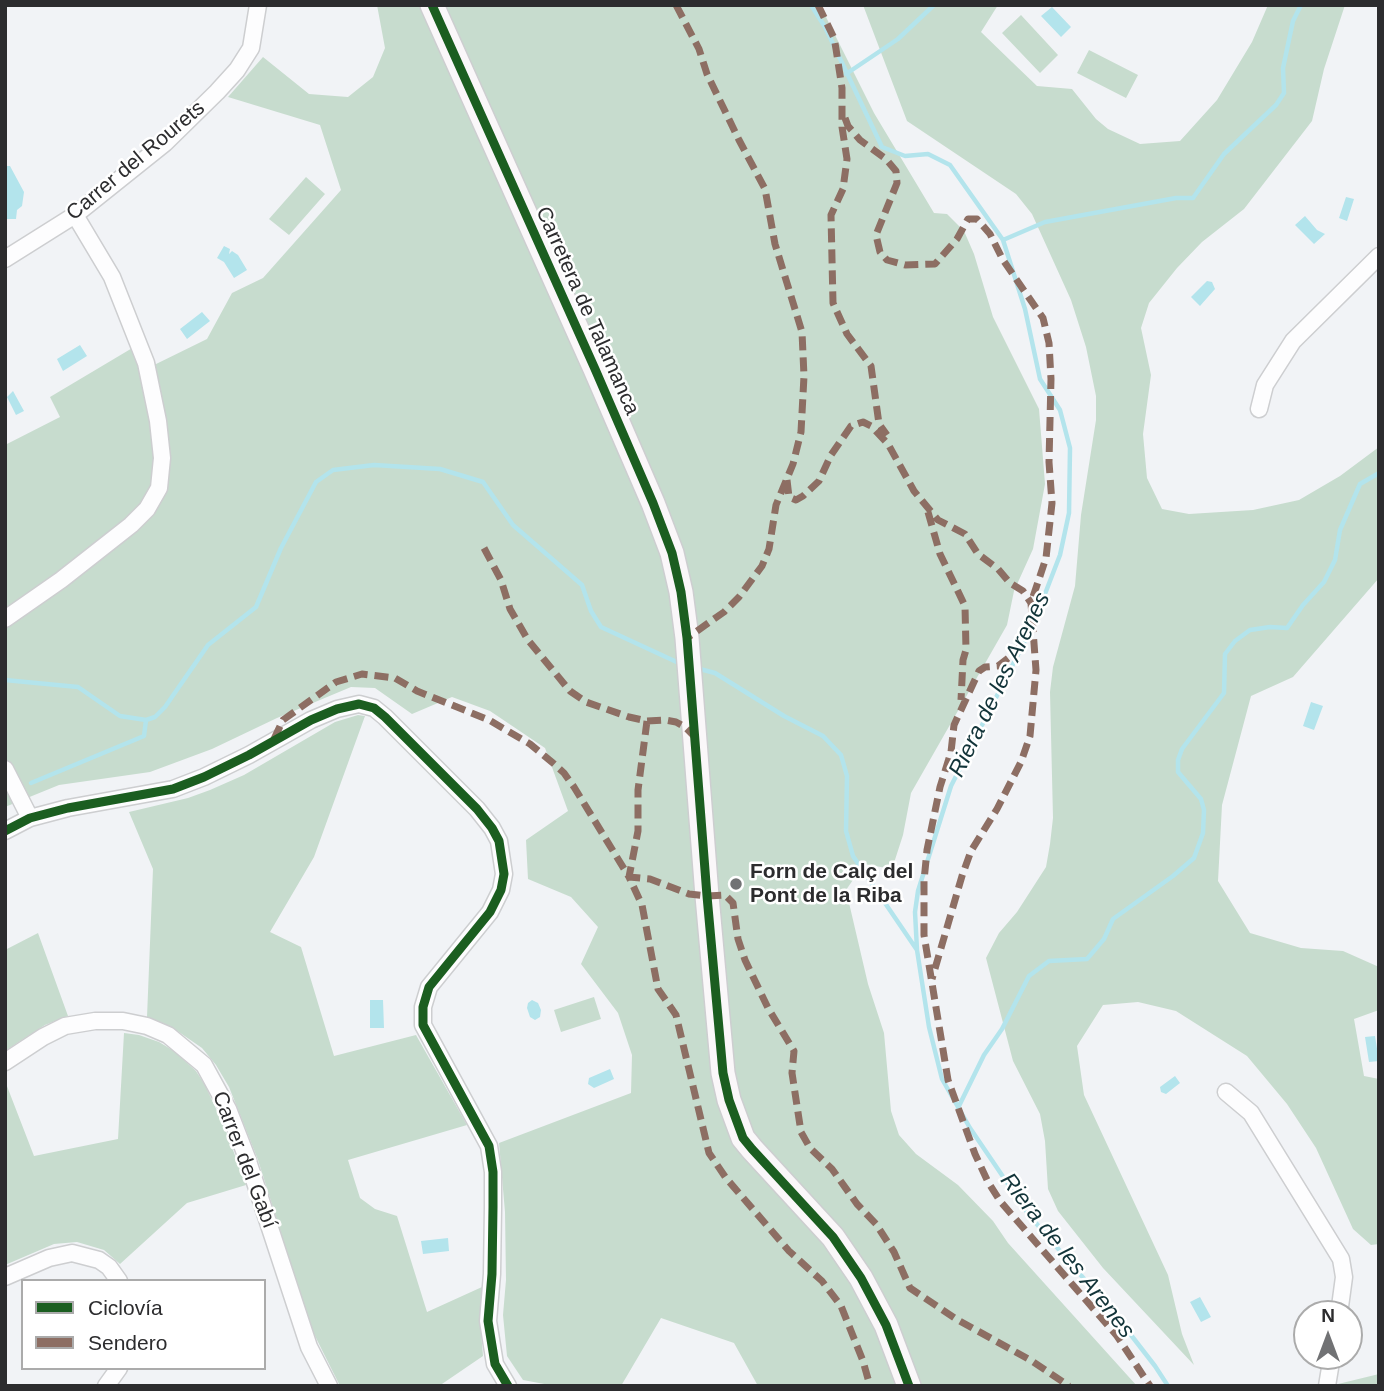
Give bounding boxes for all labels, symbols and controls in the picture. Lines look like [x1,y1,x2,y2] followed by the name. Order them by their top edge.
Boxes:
[62,96,210,226] street label: Carrer del Rourets
[530,203,644,419] street label: Carretera de Talamanca
[943,588,1057,782] water label: Riera de les Arenes
[750,859,913,909] place label: Forn de Calç del Pont de la Riba
[728,876,744,892] marker: Forn de Calç del Pont de la Riba
[206,1088,282,1232] street label: Carrer del Gabí
[994,1168,1140,1344] water label: Riera de les Arenes
[21,1279,266,1370] legend
[88,1296,163,1319] text: Ciclovía
[1293,1300,1363,1370] north arrow
[1321,1305,1335,1326] text: N
[88,1331,167,1354] text: Sendero

